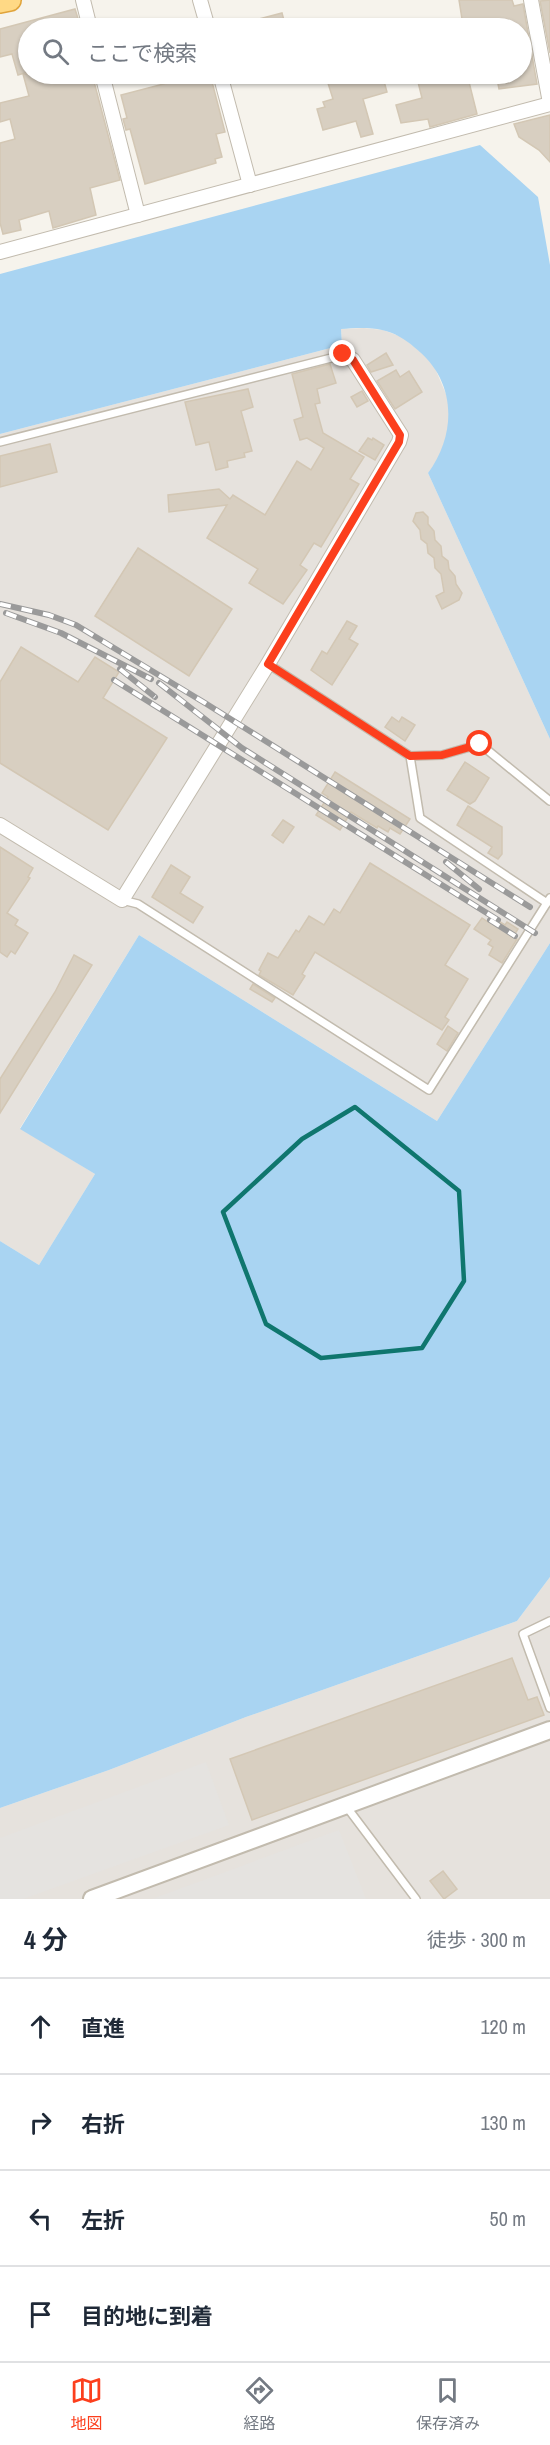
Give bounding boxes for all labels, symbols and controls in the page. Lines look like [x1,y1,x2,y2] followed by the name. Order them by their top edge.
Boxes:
[18,18,532,84] search box
[39,35,72,68] icon: search
[87,38,197,68] text: ここで検索
[329,340,355,366] route end
[466,730,492,756] route start
[24,1922,68,1957] text: 4 分
[427,1926,526,1953] text: 徒歩 · 300 m
[24,2010,57,2043] icon: ahead
[81,2013,125,2043] text: 直進
[480,2013,526,2040] text: 120 m
[24,2106,57,2139] icon: right
[81,2109,125,2139] text: 右折
[480,2109,526,2136] text: 130 m
[24,2202,57,2235] icon: left
[81,2205,125,2235] text: 左折
[490,2205,526,2232] text: 50 m
[24,2298,57,2331] icon: arrive
[81,2301,213,2331] text: 目的地に到着
[70,2374,103,2434] tab: 地図
[243,2374,276,2434] tab: 経路
[416,2374,480,2434] tab: 保存済み

